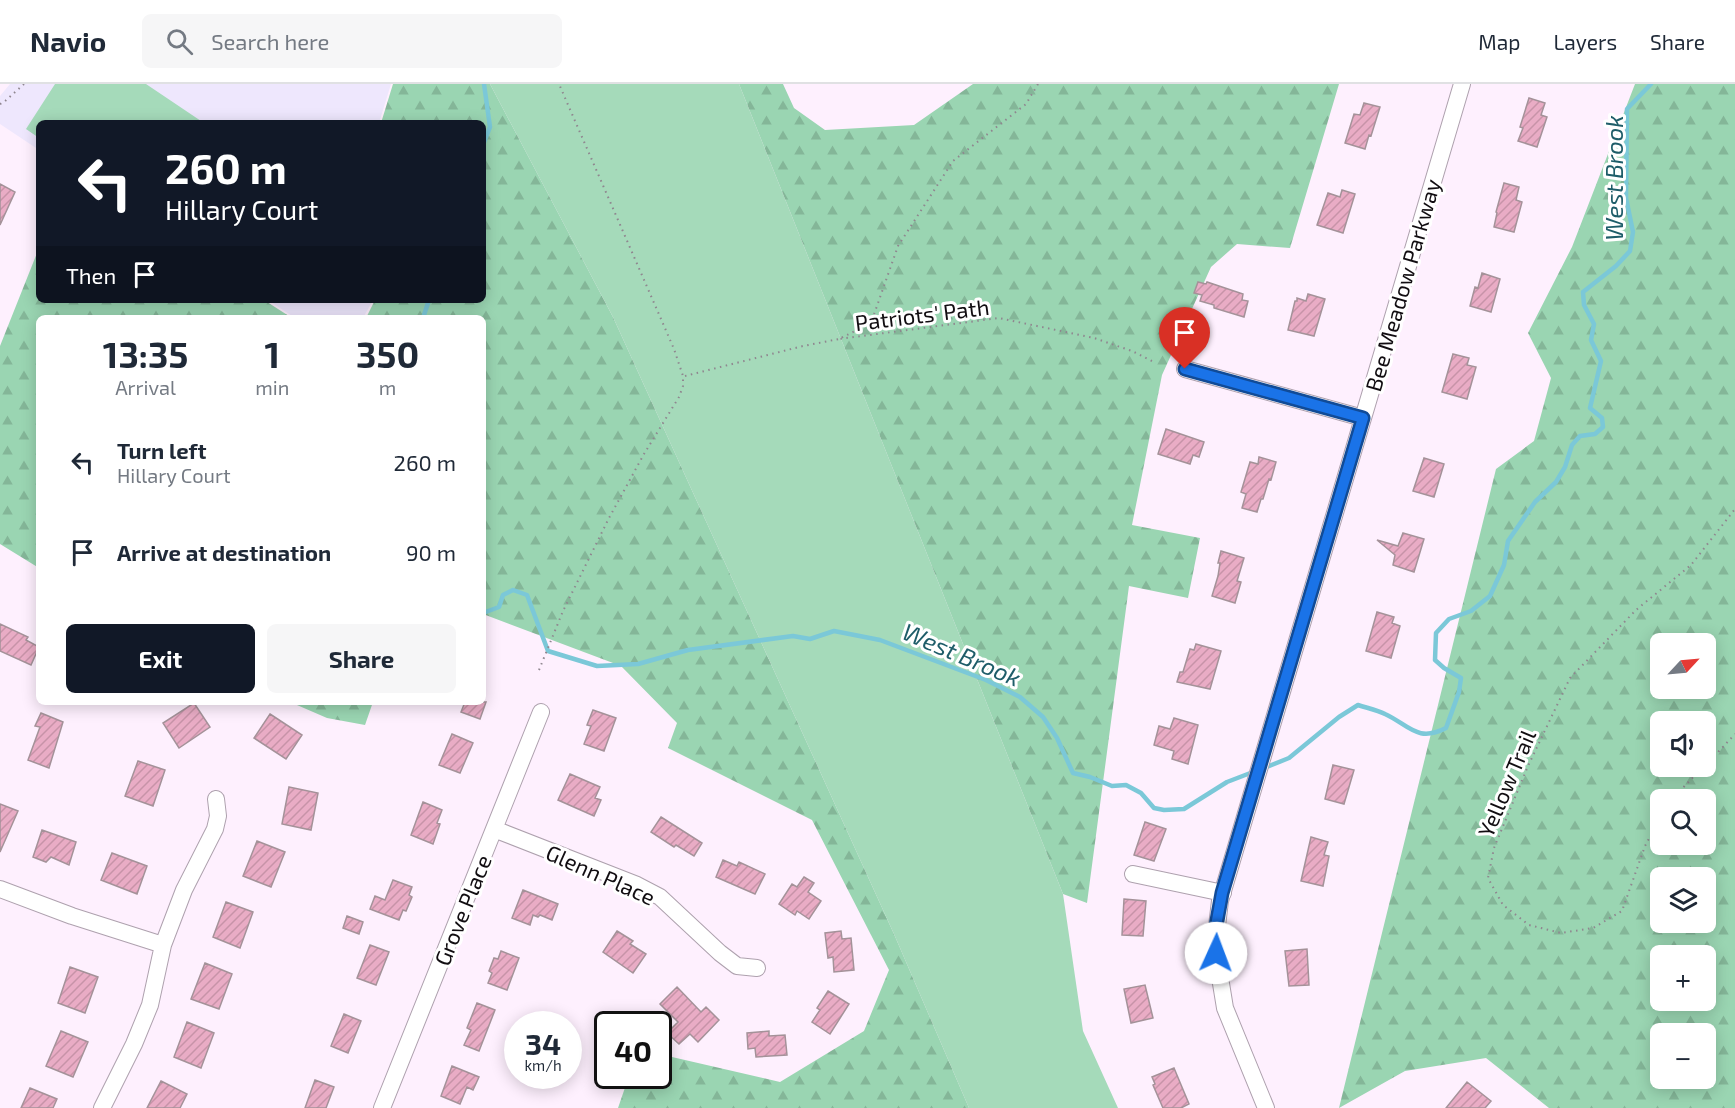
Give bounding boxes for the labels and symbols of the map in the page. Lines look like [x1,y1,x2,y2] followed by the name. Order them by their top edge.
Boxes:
[1599,115,1628,241] water label: West Brook
[1359,175,1445,394] street label: Bee Meadow Parkway
[853,293,991,335] street label: Patriots' Path
[1159,307,1210,369] pin
[899,616,1025,692] water label: West Brook
[1650,633,1716,699] north arrow
[1472,725,1540,841] street label: Yellow Trail
[542,838,660,910] street label: Glenn Place
[428,851,496,969] street label: Grove Place
[1184,921,1248,985] position arrow
[594,1011,672,1089] speed limit sign: 40

